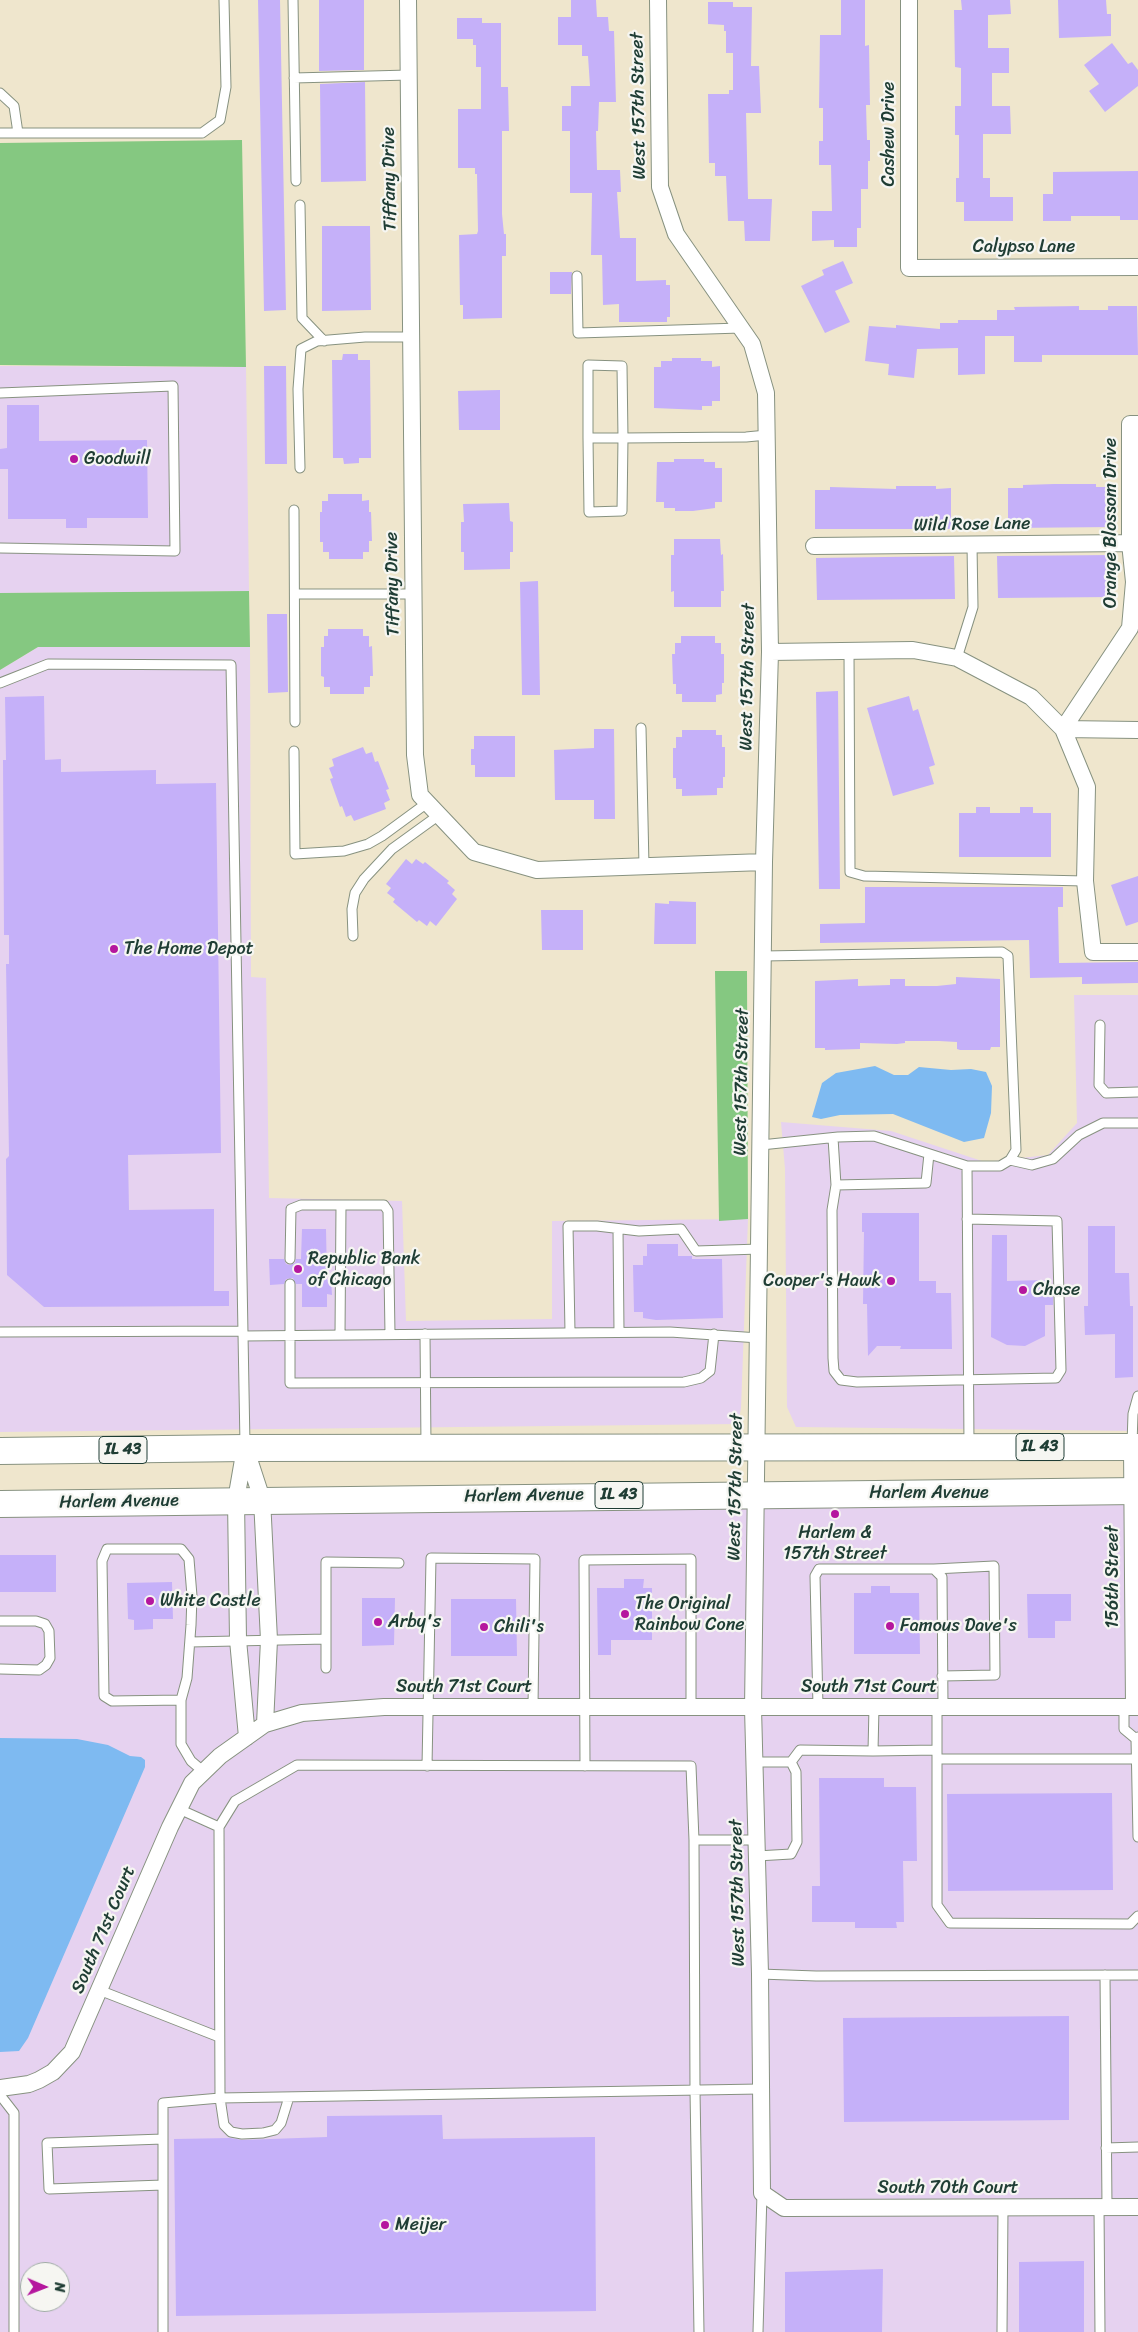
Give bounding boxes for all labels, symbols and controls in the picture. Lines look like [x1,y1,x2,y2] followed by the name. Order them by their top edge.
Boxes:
[627,32,651,180] street label: West 157th Street
[878,81,900,187] street label: Cashew Drive
[378,127,402,231] street label: Tiffany Drive
[973,236,1075,258] street label: Calypso Lane
[1100,438,1122,608] street label: Orange Blossom Drive
[84,448,151,470] place label: Goodwill
[68,453,80,465] marker: Goodwill
[913,513,1031,537] street label: Wild Rose Lane
[381,532,405,636] street label: Tiffany Drive
[736,603,760,751] street label: West 157th Street
[124,938,254,960] place label: The Home Depot
[108,943,120,955] marker: The Home Depot
[730,1008,754,1156] street label: West 157th Street
[308,1248,420,1290] place label: Republic Bank of Chicago
[292,1263,304,1275] marker: Republic Bank of Chicago
[763,1270,881,1292] place label: Cooper's Hawk
[885,1275,897,1287] marker: Cooper's Hawk
[1033,1279,1080,1301] place label: Chase
[1017,1284,1029,1296] marker: Chase
[724,1413,748,1561] street label: West 157th Street
[1016,1434,1064,1460] road number: IL 43
[99,1436,147,1464] road number: IL 43
[595,1482,643,1508] road number: IL 43
[869,1482,989,1504] street label: Harlem Avenue
[464,1484,584,1508] street label: Harlem Avenue
[59,1490,179,1514] street label: Harlem Avenue
[829,1508,841,1520] marker: Harlem & 157th Street
[783,1522,887,1565] place label: Harlem & 157th Street
[1102,1525,1124,1629] street label: 156th Street
[160,1590,261,1612] place label: White Castle
[635,1593,745,1636] place label: The Original Rainbow Cone
[144,1595,156,1607] marker: White Castle
[619,1608,631,1620] marker: The Original Rainbow Cone
[388,1611,441,1633] place label: Arby's
[900,1615,1017,1637] place label: Famous Dave's
[372,1616,384,1628] marker: Arby's
[494,1616,544,1638] place label: Chili's
[884,1620,896,1632] marker: Famous Dave's
[478,1621,490,1633] marker: Chili's
[396,1676,532,1698] street label: South 71st Court
[801,1676,937,1698] street label: South 71st Court
[726,1819,750,1967] street label: West 157th Street
[67,1863,141,1997] street label: South 71st Court
[878,2177,1018,2199] street label: South 70th Court
[395,2214,446,2236] place label: Meijer
[379,2219,391,2231] marker: Meijer
[20,2262,70,2312] north arrow
[47,2282,72,2292] text: N

